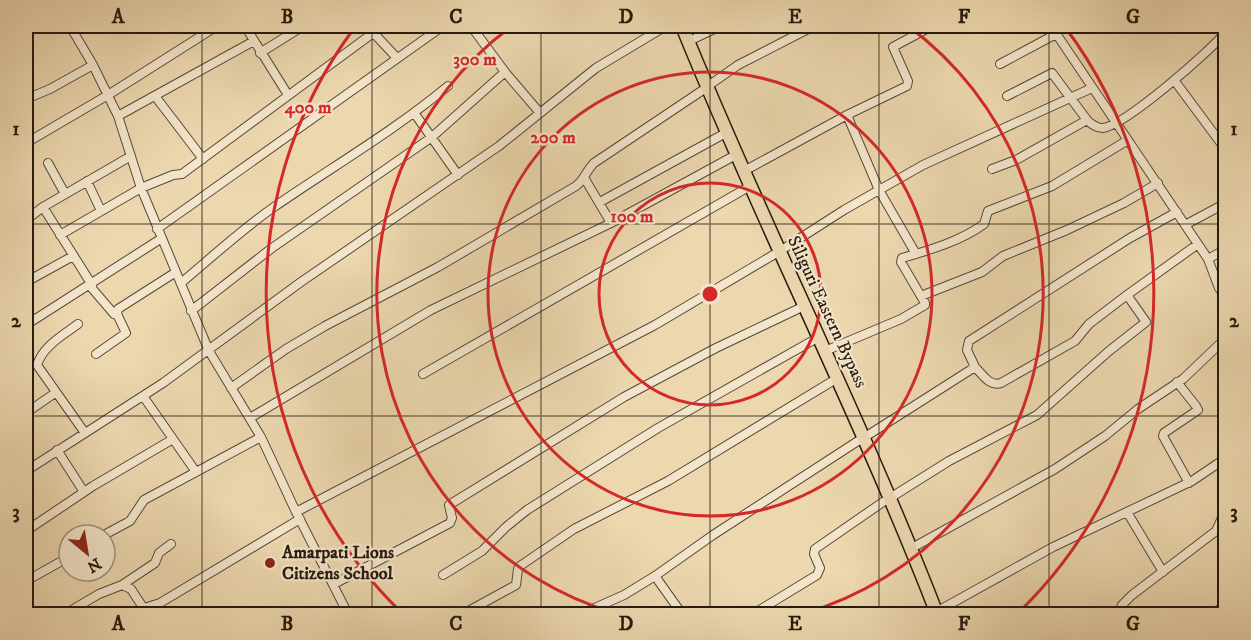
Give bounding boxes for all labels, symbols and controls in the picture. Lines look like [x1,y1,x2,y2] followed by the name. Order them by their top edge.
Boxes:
[111,5,126,30] text: A
[281,5,293,30] text: B
[449,5,463,30] text: C
[619,5,634,30] text: D
[788,5,802,30] text: E
[958,5,971,30] text: F
[1126,5,1140,30] text: G
[453,49,497,71] text: 300 m
[283,97,332,119] text: 400 m
[12,117,20,142] text: 1
[1230,117,1238,142] text: 1
[530,127,576,149] text: 200 m
[610,206,654,228] text: 100 m
[782,233,872,391] street label: Siliguri Eastern Bypass
[700,284,720,304] centre of rings
[11,309,22,334] text: 2
[1229,309,1240,334] text: 2
[12,500,20,525] text: 3
[1230,500,1238,525] text: 3
[57,523,117,583] north arrow
[281,542,394,585] place label: Amarpati Lions Citizens School
[83,553,105,577] text: N
[263,556,277,570] marker: Amarpati Lions Citizens School
[111,612,126,637] text: A
[281,612,293,637] text: B
[449,612,463,637] text: C
[619,612,634,637] text: D
[788,612,802,637] text: E
[958,612,971,637] text: F
[1126,612,1140,637] text: G

